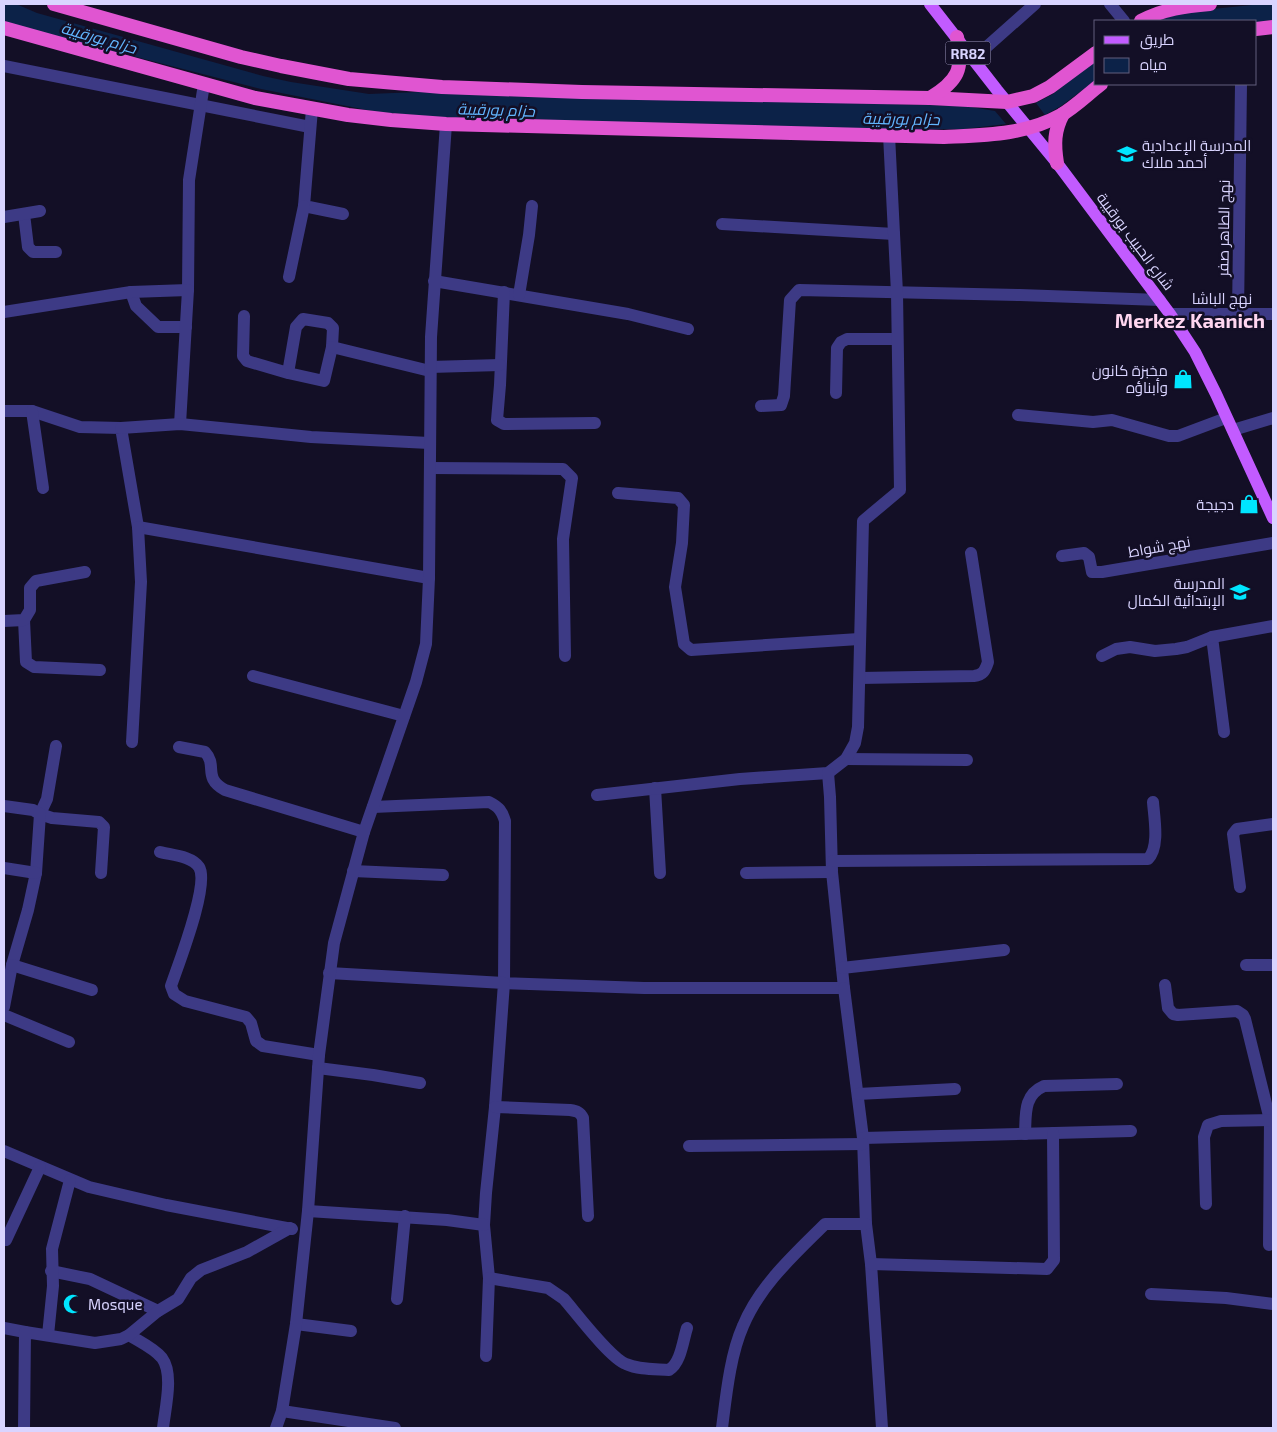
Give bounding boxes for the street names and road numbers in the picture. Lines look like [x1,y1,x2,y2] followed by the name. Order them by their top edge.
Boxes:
[946,42,990,64] road number: RR82
[1213,180,1236,278] street label: نهج الطاهر صفر
[1091,189,1178,295] street label: شارع الحبيب بورقيبة
[1192,289,1252,310] street label: نهج الباشا
[1126,532,1192,563] street label: نهج شواط

